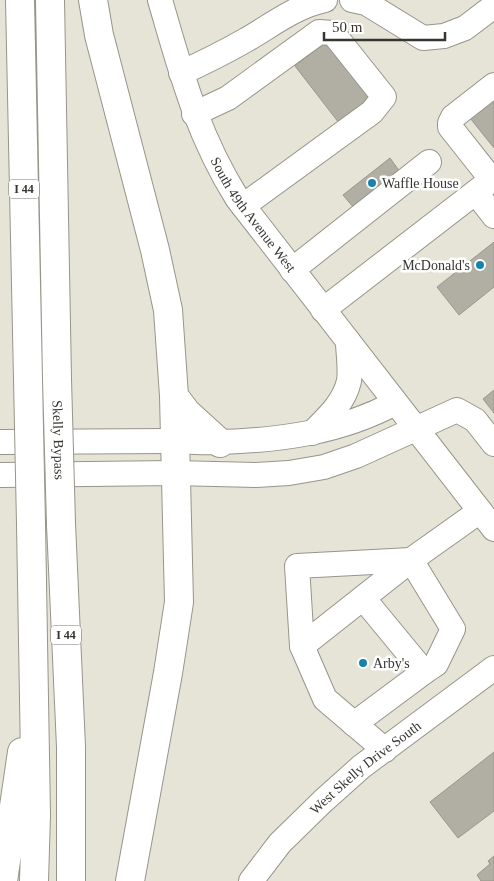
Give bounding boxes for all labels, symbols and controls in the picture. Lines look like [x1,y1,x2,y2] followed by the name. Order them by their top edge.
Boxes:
[324,10,445,42] scale bar
[332,19,363,35] text: 50 m
[208,155,299,275] street label: South 49th Avenue West
[382,176,459,191] place label: Waffle House
[366,177,378,189] marker: Waffle House
[9,180,39,198] road number: I 44
[402,258,470,273] place label: McDonald's
[474,259,486,271] marker: McDonald's
[50,400,67,480] street label: Skelly Bypass
[51,626,81,644] road number: I 44
[373,656,410,671] place label: Arby's
[357,657,369,669] marker: Arby's
[307,718,424,817] street label: West Skelly Drive South

